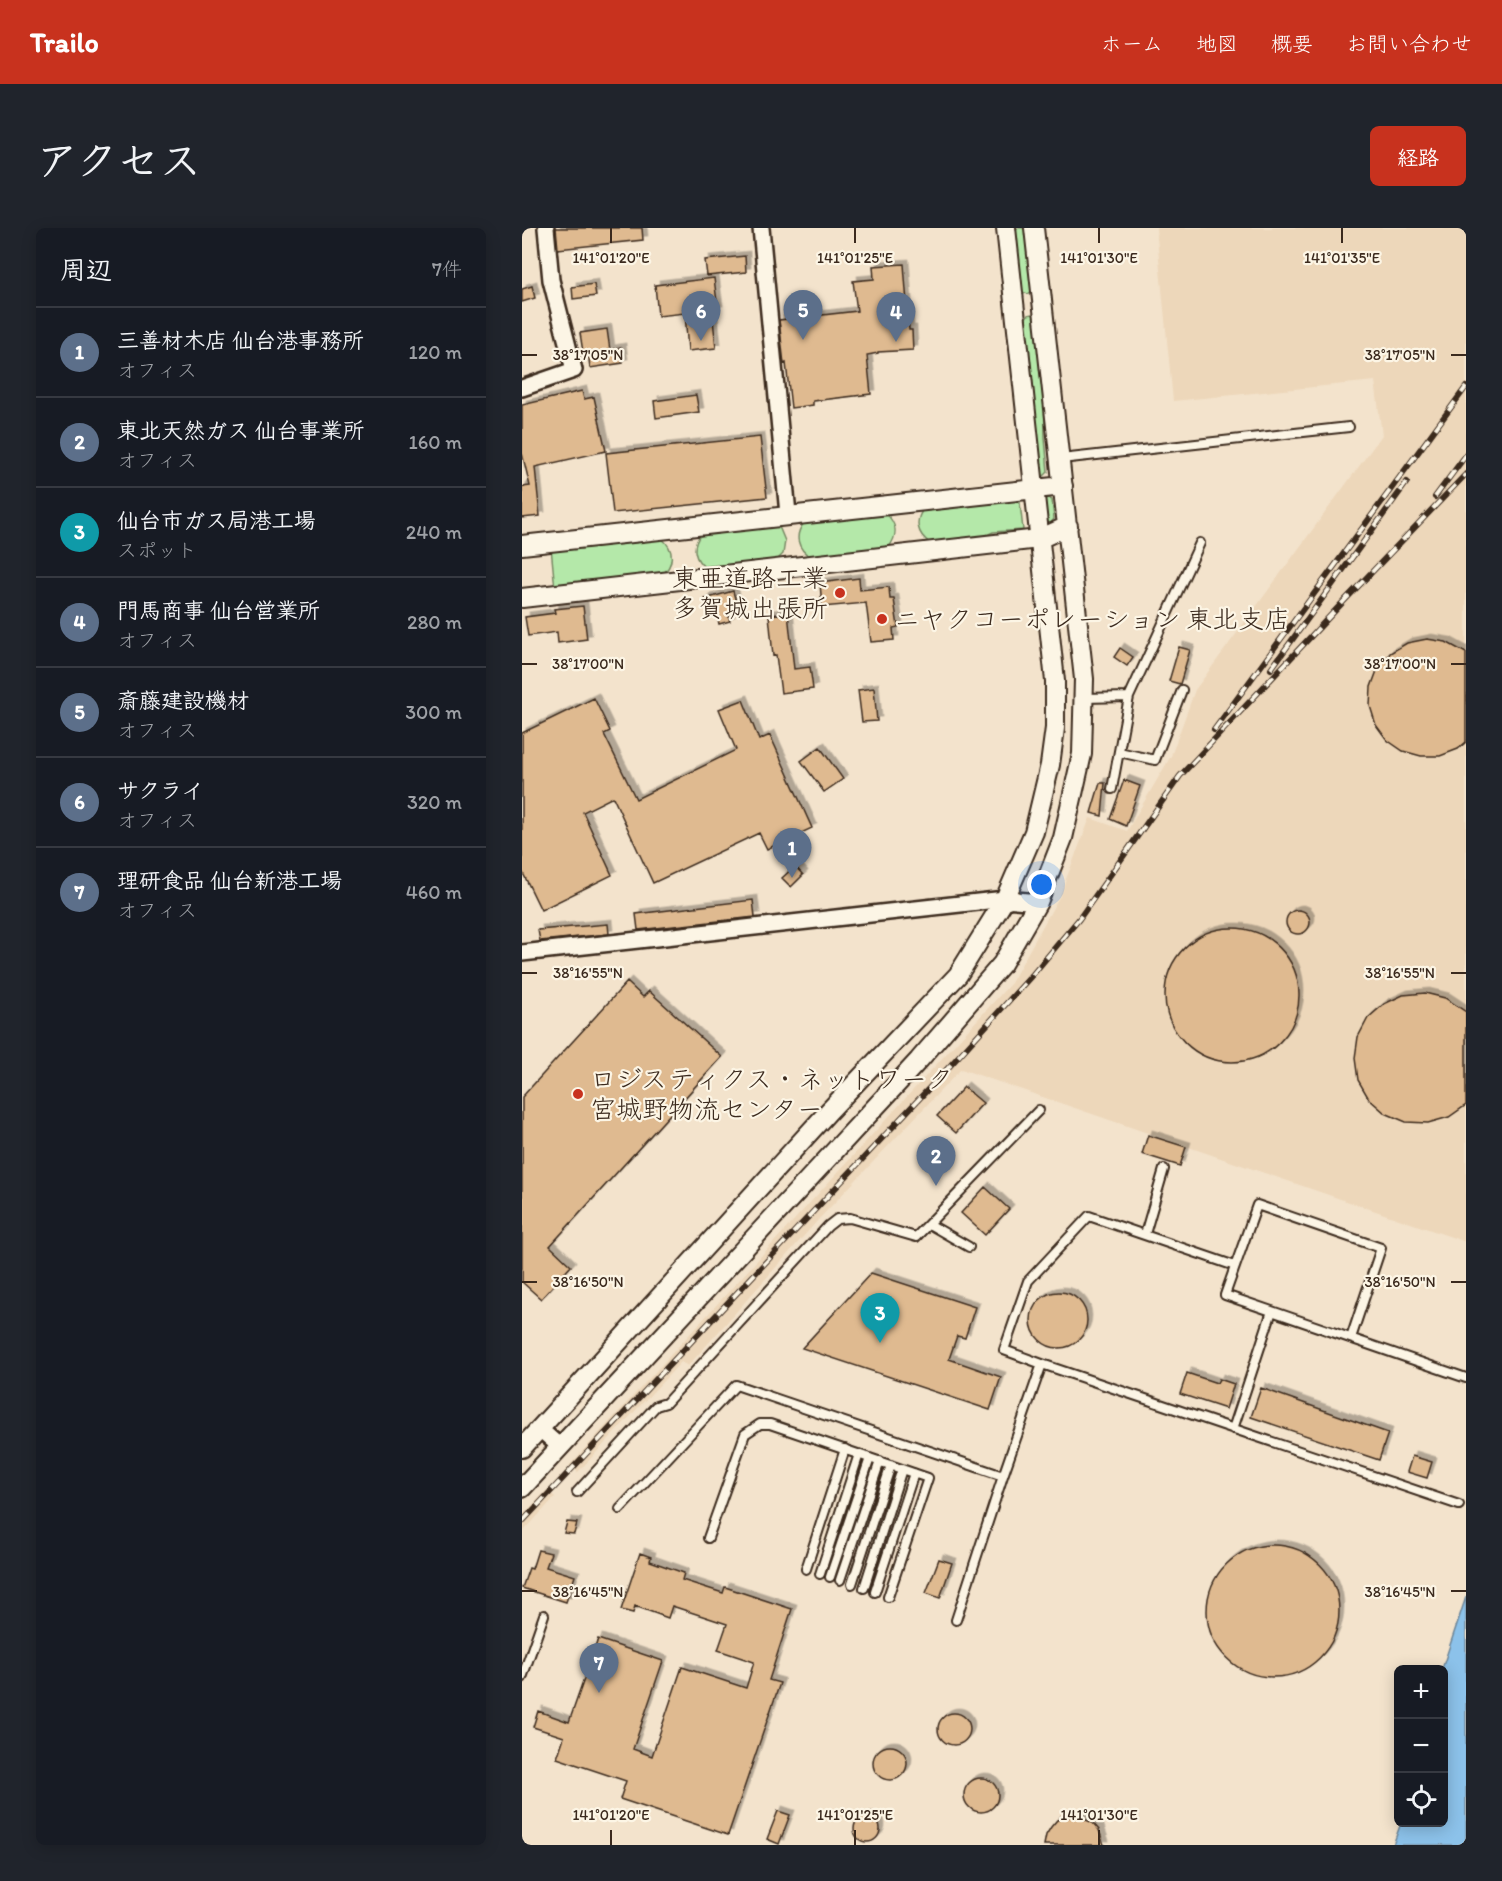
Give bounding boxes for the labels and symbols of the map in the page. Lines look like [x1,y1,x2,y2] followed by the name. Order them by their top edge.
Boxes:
[572,249,650,267] text: 141°01'20"E
[817,249,893,267] text: 141°01'25"E
[1060,249,1138,267] text: 141°01'30"E
[1304,249,1380,267] text: 141°01'35"E
[682,291,720,341] pin: 6
[784,291,822,340] pin: 5
[876,292,916,342] pin: 4
[553,346,623,364] text: 38°17'05"N
[1365,346,1435,364] text: 38°17'05"N
[672,562,828,624] place label: 東亜道路工業 多賀城出張所
[833,586,847,600] marker: 東亜道路工業 多賀城出張所
[894,603,1290,635] place label: ニヤクコーポレーション 東北支店
[875,612,889,626] marker: ニヤクコーポレーション 東北支店
[552,655,624,673] text: 38°17'00"N
[1364,655,1436,673] text: 38°17'00"N
[772,828,812,878] pin: 1
[1027,870,1056,899] your location
[553,964,623,982] text: 38°16'55"N
[1365,964,1435,982] text: 38°16'55"N
[590,1063,953,1125] place label: ロジスティクス・ネットワーク 宮城野物流センター
[571,1087,585,1101] marker: ロジスティクス・ネットワーク 宮城野物流センター
[916,1136,956,1186] pin: 2
[552,1273,624,1291] text: 38°16'50"N
[1364,1273,1436,1291] text: 38°16'50"N
[860,1294,900,1343] pin: 3
[553,1583,624,1601] text: 38°16'45"N
[1365,1583,1436,1601] text: 38°16'45"N
[580,1644,619,1693] pin: 7
[572,1806,650,1824] text: 141°01'20"E
[817,1806,893,1824] text: 141°01'25"E
[1060,1806,1138,1824] text: 141°01'30"E

